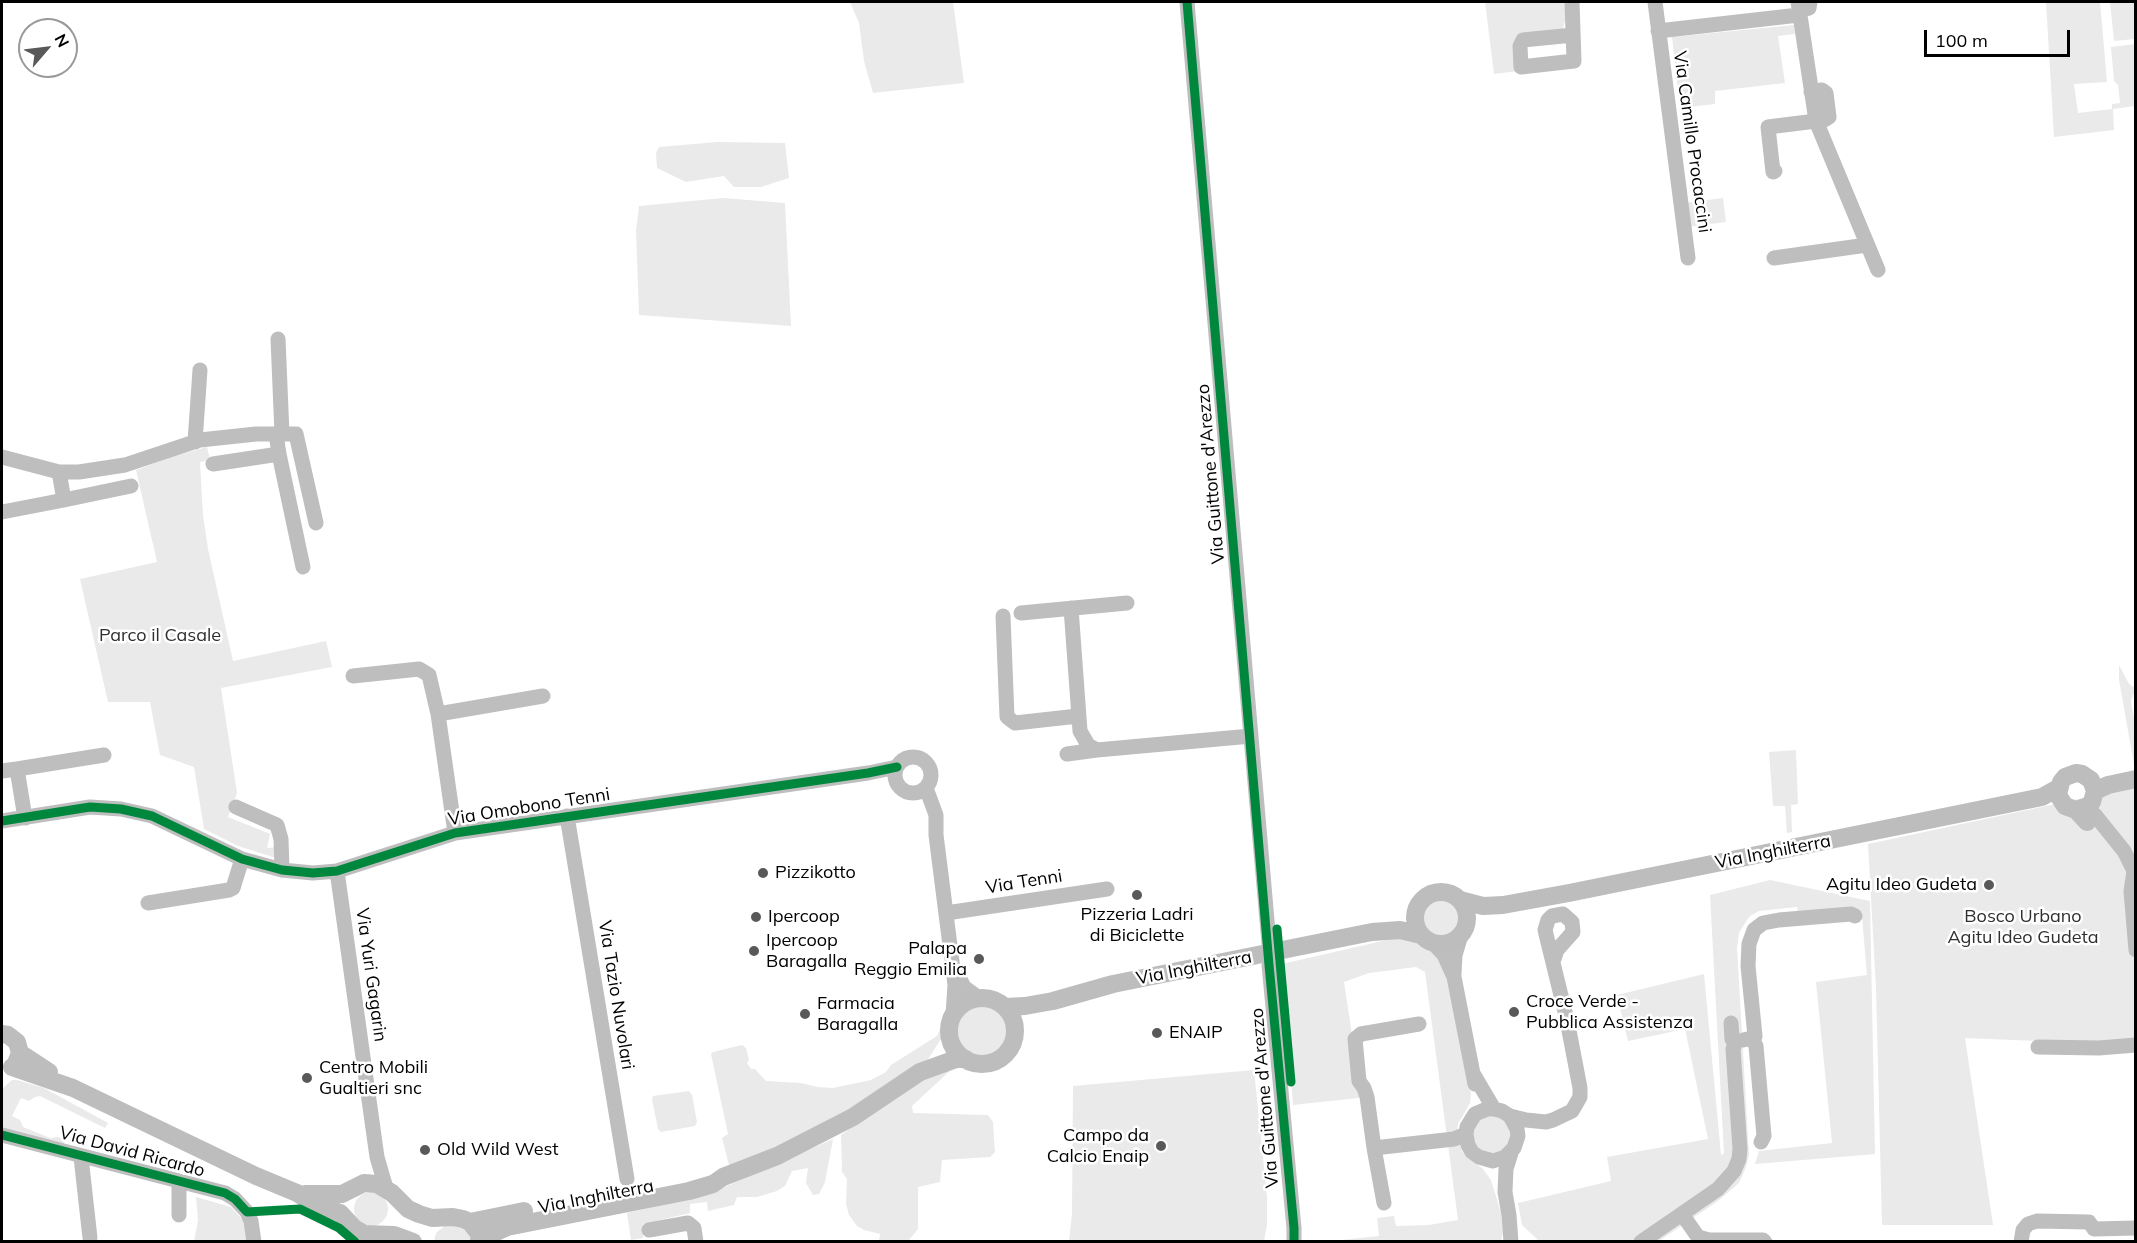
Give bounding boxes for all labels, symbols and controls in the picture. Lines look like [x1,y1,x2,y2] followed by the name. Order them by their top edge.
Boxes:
[18,18,78,78] north arrow
[1927,18,2072,56] scale bar
[1935,29,1988,52] text: 100 m
[50,30,74,51] text: N
[1669,50,1715,234] street label: Via Camillo Procaccini
[1192,383,1230,565] street label: Via Guittone d'Arezzo
[99,625,221,647] park label: Parco il Casale
[447,784,611,830] street label: Via Omobono Tenni
[1713,830,1833,874] street label: Via Inghilterra
[775,862,856,884] place label: Pizzikotto
[984,865,1064,899] street label: Via Tenni
[756,866,770,880] marker: Pizzikotto
[1826,874,1977,896] place label: Agitu Ideo Gudeta
[1982,878,1996,892] marker: Agitu Ideo Gudeta
[1130,888,1144,902] marker: Pizzeria Ladri di Biciclette
[1081,904,1193,946] place label: Pizzeria Ladri di Biciclette
[768,906,840,928] place label: Ipercoop
[1947,906,2099,948] park label: Bosco Urbano Agitu Ideo Gudeta
[351,907,391,1043] street label: Via Yuri Gagarin
[749,910,763,924] marker: Ipercoop
[594,919,638,1071] street label: Via Tazio Nuvolari
[766,930,847,972] place label: Ipercoop Baragalla
[854,938,967,980] place label: Palapa Reggio Emilia
[747,944,761,958] marker: Ipercoop Baragalla
[1134,946,1254,990] street label: Via Inghilterra
[972,952,986,966] marker: Palapa Reggio Emilia
[1526,991,1693,1034] place label: Croce Verde - Pubblica Assistenza
[817,993,898,1036] place label: Farmacia Baragalla
[1507,1005,1521,1019] marker: Croce Verde - Pubblica Assistenza
[798,1007,812,1021] marker: Farmacia Baragalla
[1246,1007,1284,1189] street label: Via Guittone d'Arezzo
[1169,1022,1223,1044] place label: ENAIP
[1150,1026,1164,1040] marker: ENAIP
[319,1057,428,1100] place label: Centro Mobili Gualtieri snc
[300,1071,314,1085] marker: Centro Mobili Gualtieri snc
[57,1122,207,1182] street label: Via David Ricardo
[1047,1125,1149,1168] place label: Campo da Calcio Enaip
[437,1139,559,1161] place label: Old Wild West
[1154,1139,1168,1153] marker: Campo da Calcio Enaip
[418,1143,432,1157] marker: Old Wild West
[536,1175,656,1219] street label: Via Inghilterra

